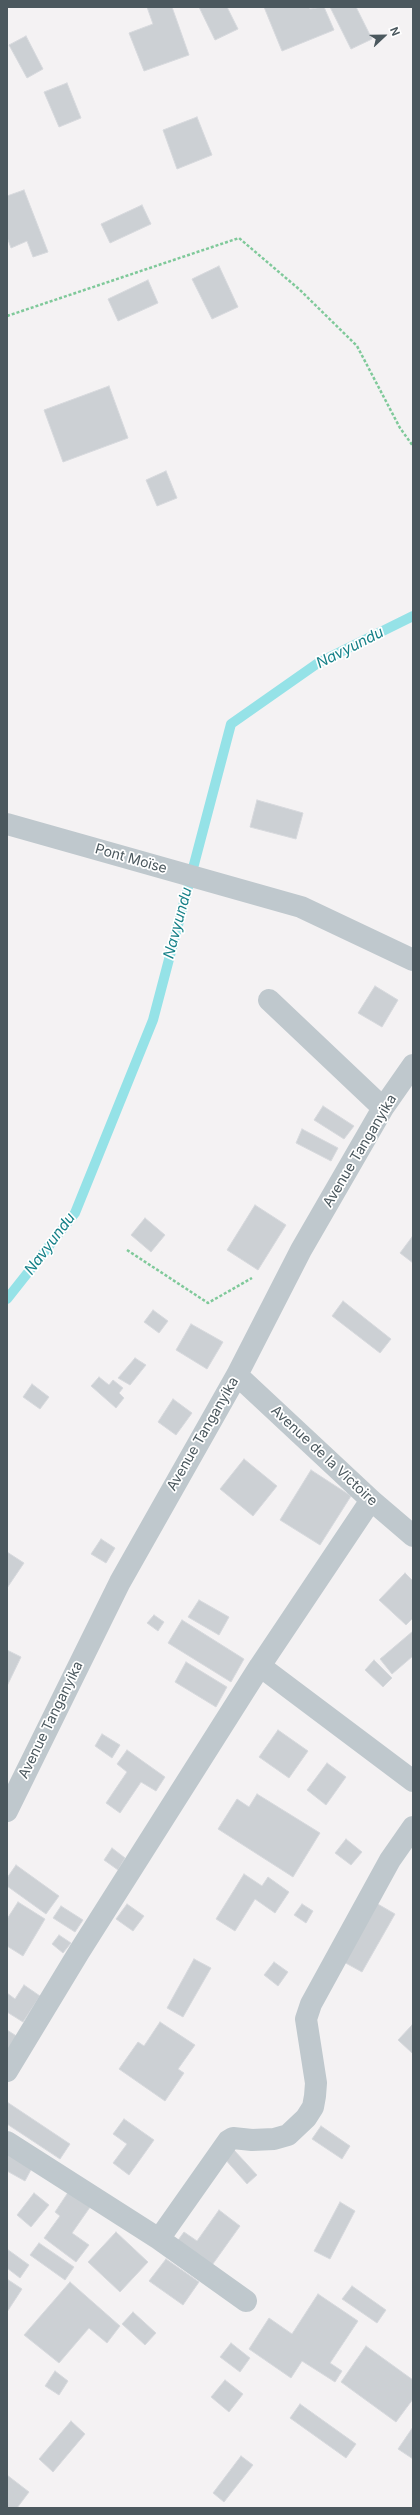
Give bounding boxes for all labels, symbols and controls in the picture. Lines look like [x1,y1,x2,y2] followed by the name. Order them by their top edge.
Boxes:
[364,16,404,56] north arrow
[387,25,403,38] text: N
[313,623,387,673] water label: Navyundu
[93,841,169,877] street label: Pont Moïse
[160,885,196,961] water label: Navyundu
[320,1092,400,1210] street label: Avenue Tanganyika
[21,1209,79,1279] water label: Navyundu
[164,1374,242,1494] street label: Avenue Tanganyika
[267,1402,381,1510] street label: Avenue de la Victoire
[15,1659,87,1781] street label: Avenue Tanganyika

